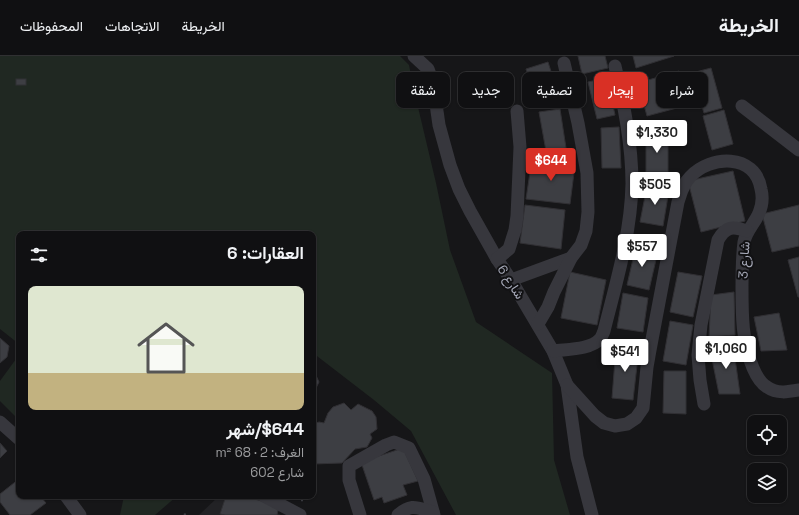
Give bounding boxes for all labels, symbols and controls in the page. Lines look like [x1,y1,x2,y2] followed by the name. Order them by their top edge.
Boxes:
[719,13,779,38] text: الخريطة
[20,17,83,35] text: المحفوظات
[105,17,159,35] text: الاتجاهات
[181,17,225,35] text: الخريطة
[396,72,450,108] chip: شقة
[458,72,514,108] chip: جديد
[522,72,586,108] chip: تصفية
[594,72,648,108] chip: إيجار
[656,72,708,108] chip: شراء
[624,120,690,154] pin: $1,330
[636,124,678,141] text: $1,330
[527,148,575,182] pin: $644
[535,152,567,169] text: $644
[631,172,679,206] pin: $505
[639,176,671,193] text: $505
[618,234,666,268] pin: $557
[627,238,657,255] text: $557
[734,241,755,279] street label: شارع 3
[227,242,304,264] text: العقارات: 6
[28,244,50,266] icon: filters
[493,262,528,303] street label: شارع 6
[130,312,202,384] icon: home
[693,336,759,370] pin: $1,060
[601,339,649,373] pin: $541
[705,340,747,357] text: $1,060
[610,343,640,360] text: $541
[747,415,787,503] map controls
[747,415,787,455] button: locate
[226,418,304,440] text: $644/شهر
[215,444,304,461] text: الغرف: 2 · 68 m²
[747,463,787,503] button: layers
[250,464,304,481] text: شارع 602

